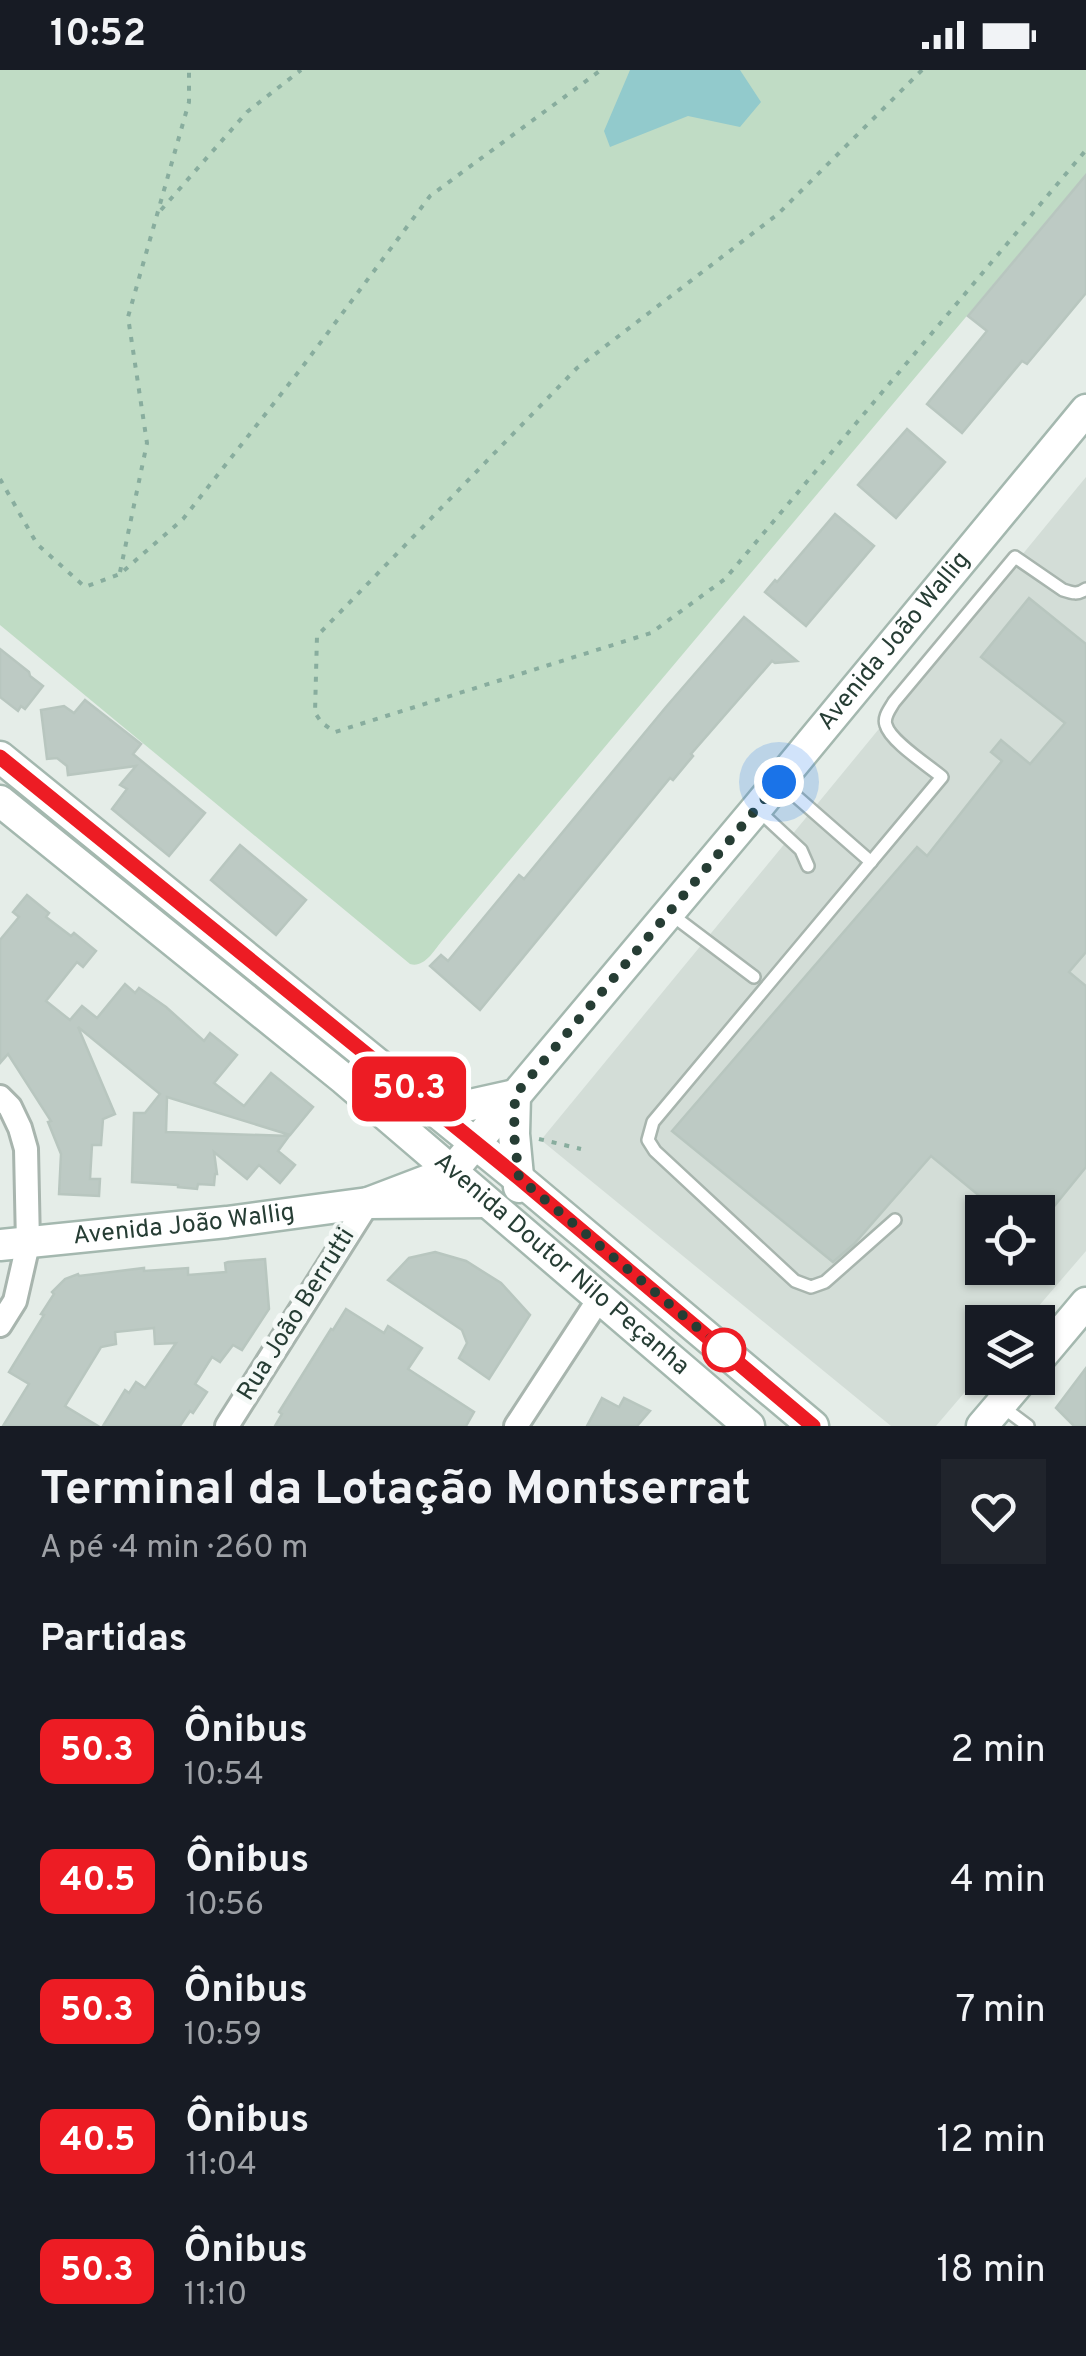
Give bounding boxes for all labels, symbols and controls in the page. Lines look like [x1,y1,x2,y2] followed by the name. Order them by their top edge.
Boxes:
[50,11,146,60] text: 10:52
[811,545,978,738] street label: Avenida João Wallig
[754,757,804,807] your location
[339,1056,479,1122] line badge: 50.3
[372,1067,446,1111] text: 50.3
[427,1147,695,1383] street label: Avenida Doutor Nilo Peçanha
[965,1195,1055,1395] map controls
[965,1195,1055,1285] button: locate
[72,1197,297,1254] street label: Avenida João Wallig
[231,1223,363,1407] street label: Rua João Berrutti
[965,1305,1055,1395] button: layers
[703,1329,745,1371] unlabelled marker
[941,1459,1046,1564] button: heart
[40,1461,751,1521] text: Terminal da Lotação Montserrat
[40,1529,308,1569] text: A pé · 4 min · 260 m
[40,1616,188,1665] text: Partidas
[184,1707,308,1756] text: Ônibus
[951,1727,1046,1776] text: 2 min
[60,1729,134,1773] text: 50.3
[184,1756,264,1796] text: 10:54
[185,1837,309,1886] text: Ônibus
[950,1857,1046,1906] text: 4 min
[60,1859,135,1903] text: 40.5
[185,1886,264,1926] text: 10:56
[184,1967,308,2016] text: Ônibus
[956,1987,1046,2036] text: 7 min
[60,1989,134,2033] text: 50.3
[184,2016,262,2056] text: 10:59
[185,2097,309,2146] text: Ônibus
[936,2117,1046,2166] text: 12 min
[60,2119,135,2163] text: 40.5
[185,2146,257,2186] text: 11:04
[184,2227,308,2276] text: Ônibus
[936,2247,1046,2296] text: 18 min
[60,2249,134,2293] text: 50.3
[184,2276,247,2316] text: 11:10

